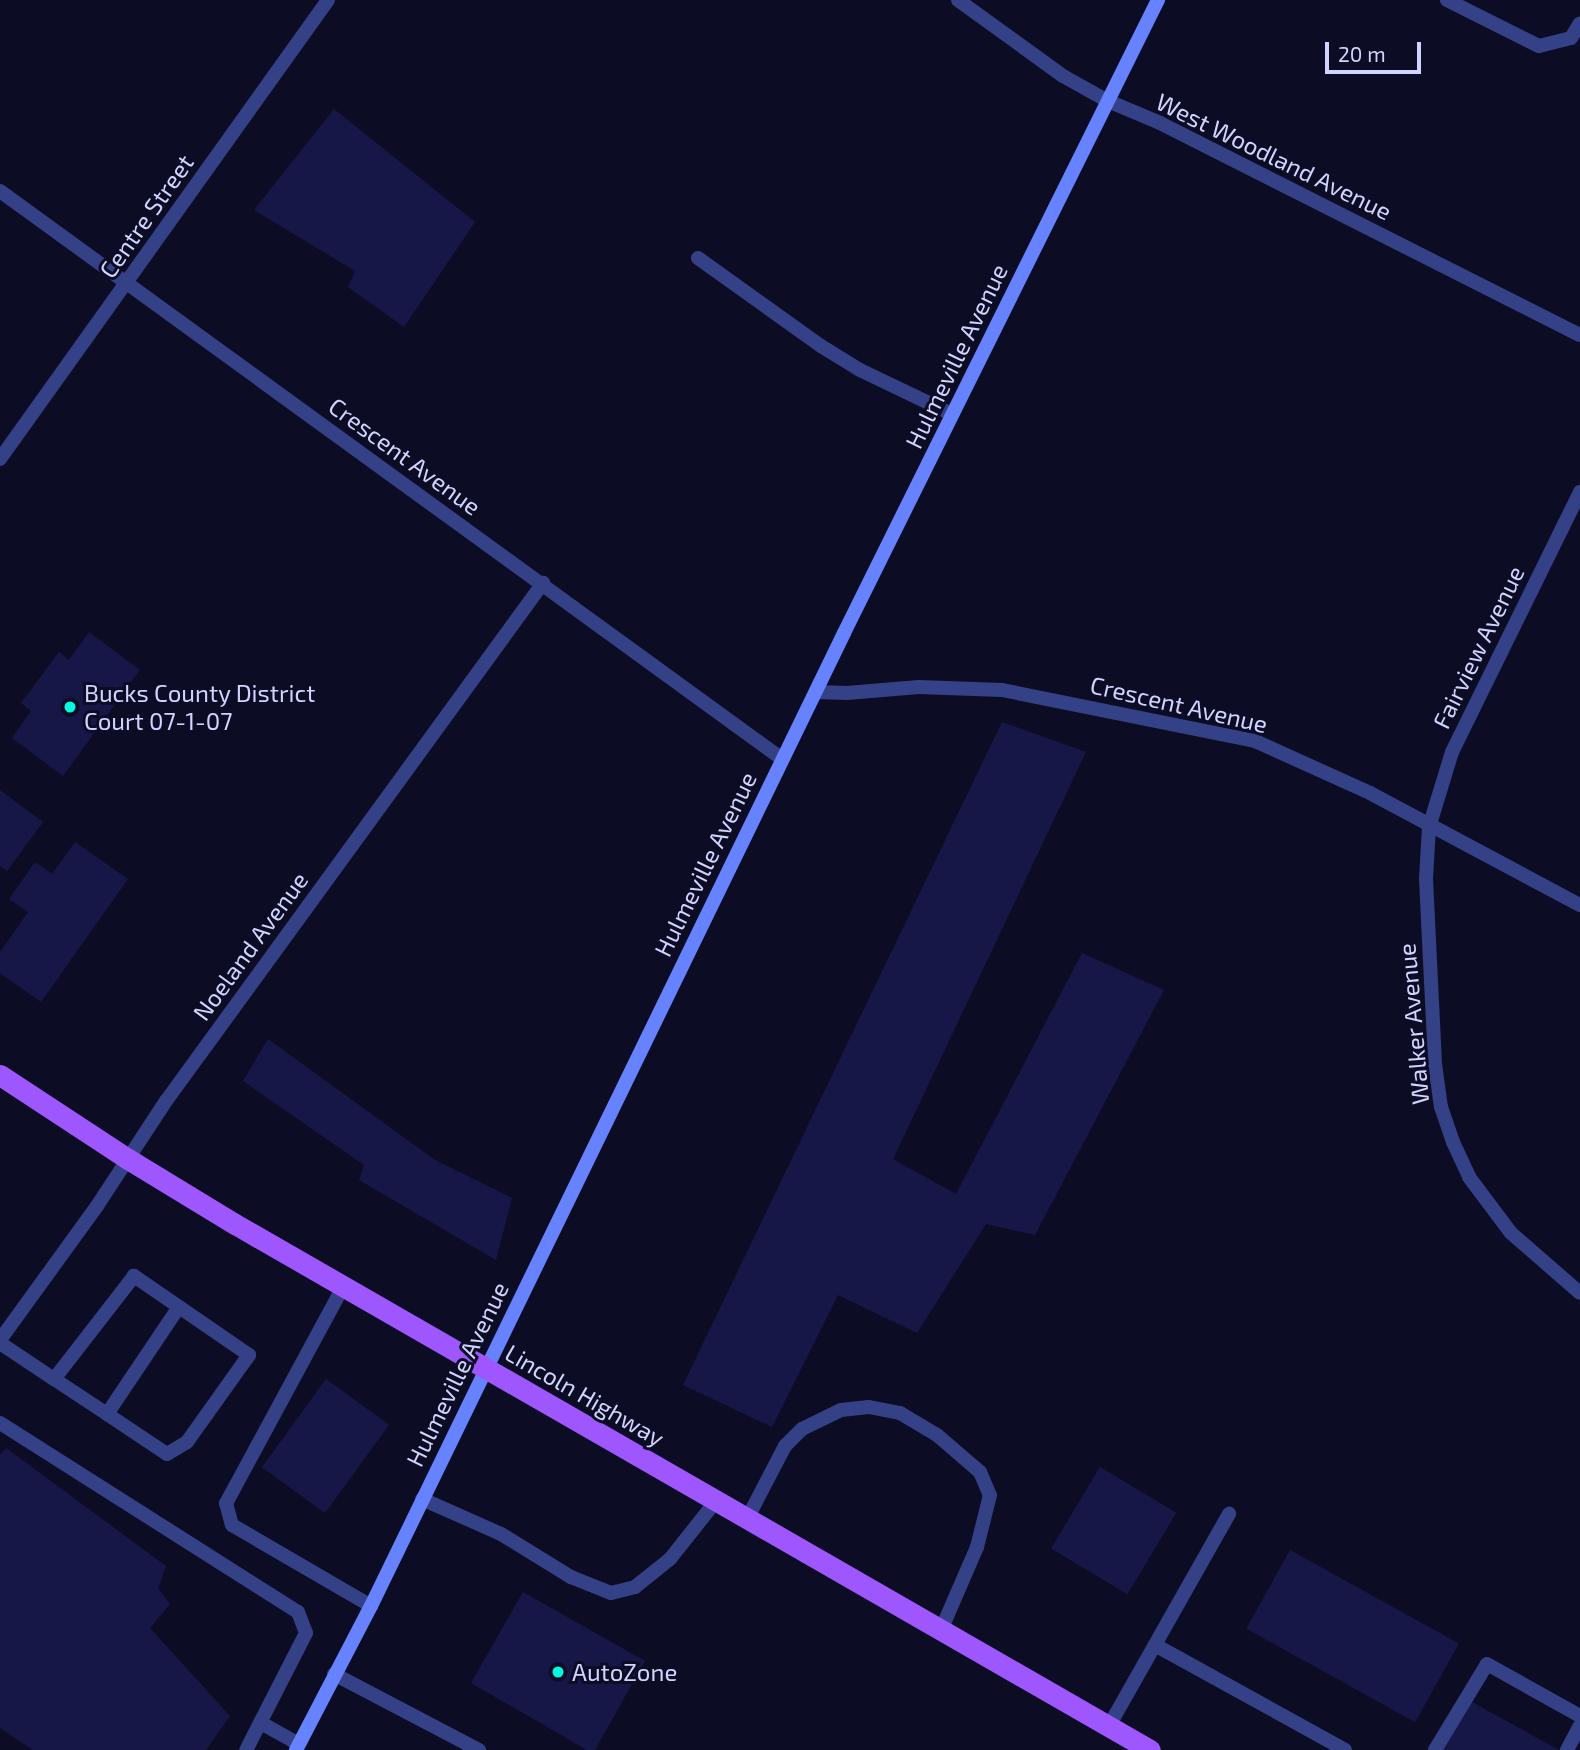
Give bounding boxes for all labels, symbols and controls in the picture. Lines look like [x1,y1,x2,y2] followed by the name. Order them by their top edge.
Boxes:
[1328,28,1424,72] scale bar
[1338,41,1386,66] text: 20 m
[1151,86,1397,226] street label: West Woodland Avenue
[93,149,199,283] street label: Centre Street
[899,259,1013,453] street label: Hulmeville Avenue
[323,391,487,521] street label: Crescent Avenue
[1426,561,1530,733] street label: Fairview Avenue
[1087,670,1271,738] street label: Crescent Avenue
[84,679,316,735] place label: Bucks County District Court 07-1-07
[62,699,78,715] marker: Bucks County District Court 07-1-07
[648,767,762,961] street label: Hulmeville Avenue
[186,866,314,1026] street label: Noeland Avenue
[1392,942,1434,1106] street label: Walker Avenue
[400,1277,514,1471] street label: Hulmeville Avenue
[500,1338,670,1452] street label: Lincoln Highway
[572,1658,677,1686] place label: AutoZone
[550,1664,566,1680] marker: AutoZone

